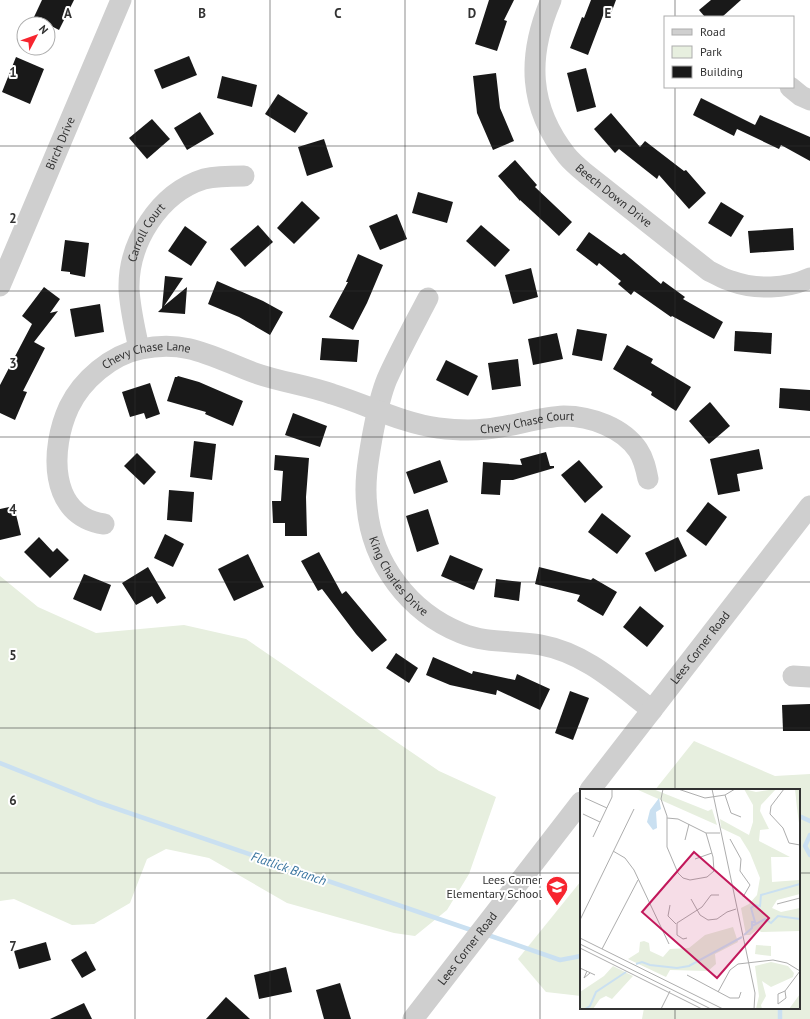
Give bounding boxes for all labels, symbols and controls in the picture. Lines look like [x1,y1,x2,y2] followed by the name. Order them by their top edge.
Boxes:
[64,5,72,22] text: A
[198,5,206,22] text: B
[334,5,342,22] text: C
[468,5,476,22] text: D
[605,5,612,22] text: E
[16,16,56,56] north arrow
[664,16,794,88] legend
[36,22,51,37] text: N
[700,24,725,39] text: Road
[700,44,722,59] text: Park
[9,64,17,81] text: 1
[700,64,743,79] text: Building
[42,114,78,172] street label: Birch Drive
[572,160,655,230] street label: Beech Down Drive
[124,200,168,264] street label: Carroll Court
[9,210,17,227] text: 2
[99,338,192,372] street label: Chevy Chase Lane
[9,355,17,372] text: 3
[479,408,575,437] street label: Chevy Chase Court
[9,501,17,518] text: 4
[366,534,431,619] street label: King Charles Drive
[667,608,733,687] street label: Lees Corner Road
[9,647,17,664] text: 5
[580,789,800,1009] inset map
[9,792,17,809] text: 6
[249,848,329,889] water label: Flatlick Branch
[446,872,542,901] place label: Lees Corner Elementary School
[544,874,570,907] school or university icon: Lees Corner Elementary School
[434,909,500,988] street label: Lees Corner Road
[9,938,17,955] text: 7

